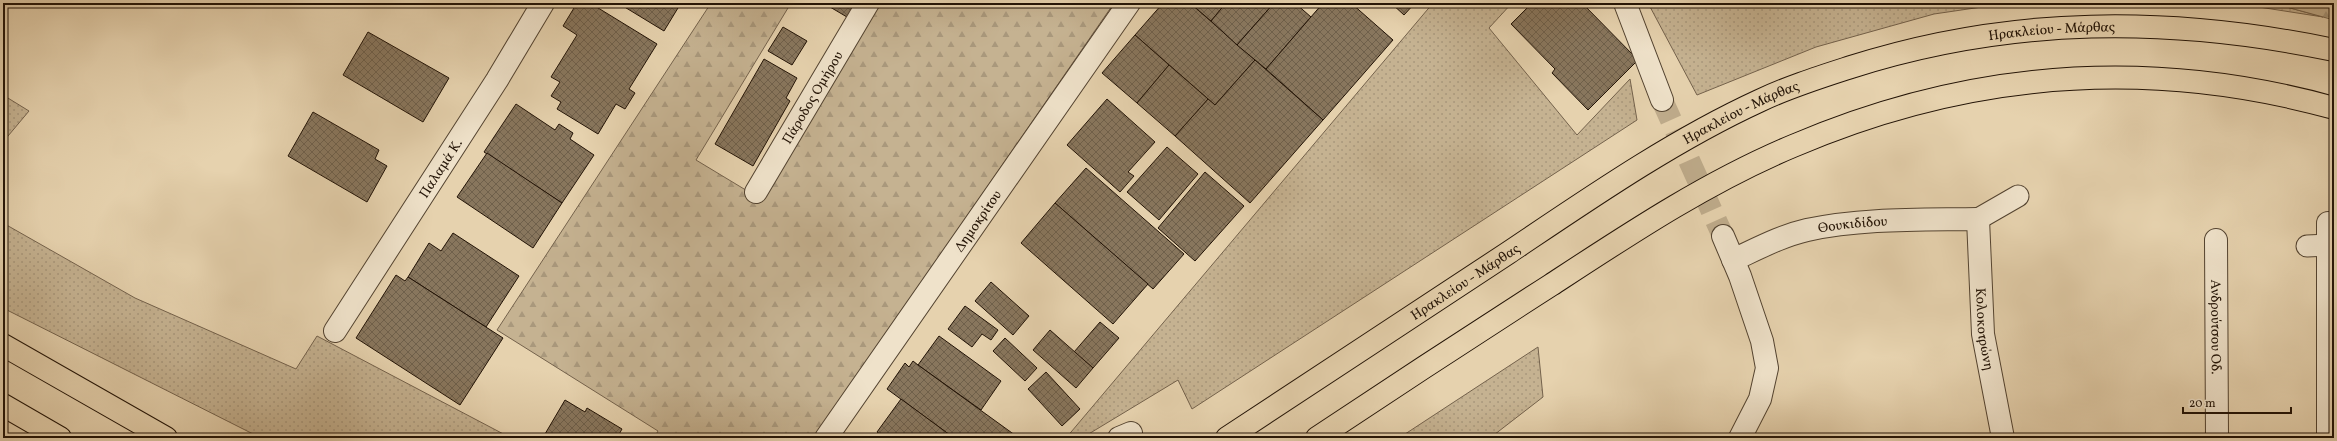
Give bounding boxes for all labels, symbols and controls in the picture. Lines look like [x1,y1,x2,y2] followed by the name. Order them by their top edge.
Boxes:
[1987,18,2115,46] street label: Ηρακλείου - Μάρθας
[778,48,848,148] street label: Πάροδος Ομήρου
[1680,77,1802,150] street label: Ηρακλείου - Μάρθας
[415,135,468,202] street label: Παλαμά Κ.
[951,187,1007,256] street label: Δημοκρίτου
[1816,213,1888,239] street label: Θουκιδίδου
[1407,240,1524,326] street label: Ηρακλείου - Μάρθας
[2205,279,2225,375] street label: Ανδρούτσου Οδ.
[1970,287,1998,372] street label: Κολοκοτρώνη
[2183,389,2291,415] scale bar
[2189,396,2216,412] text: 20 m

